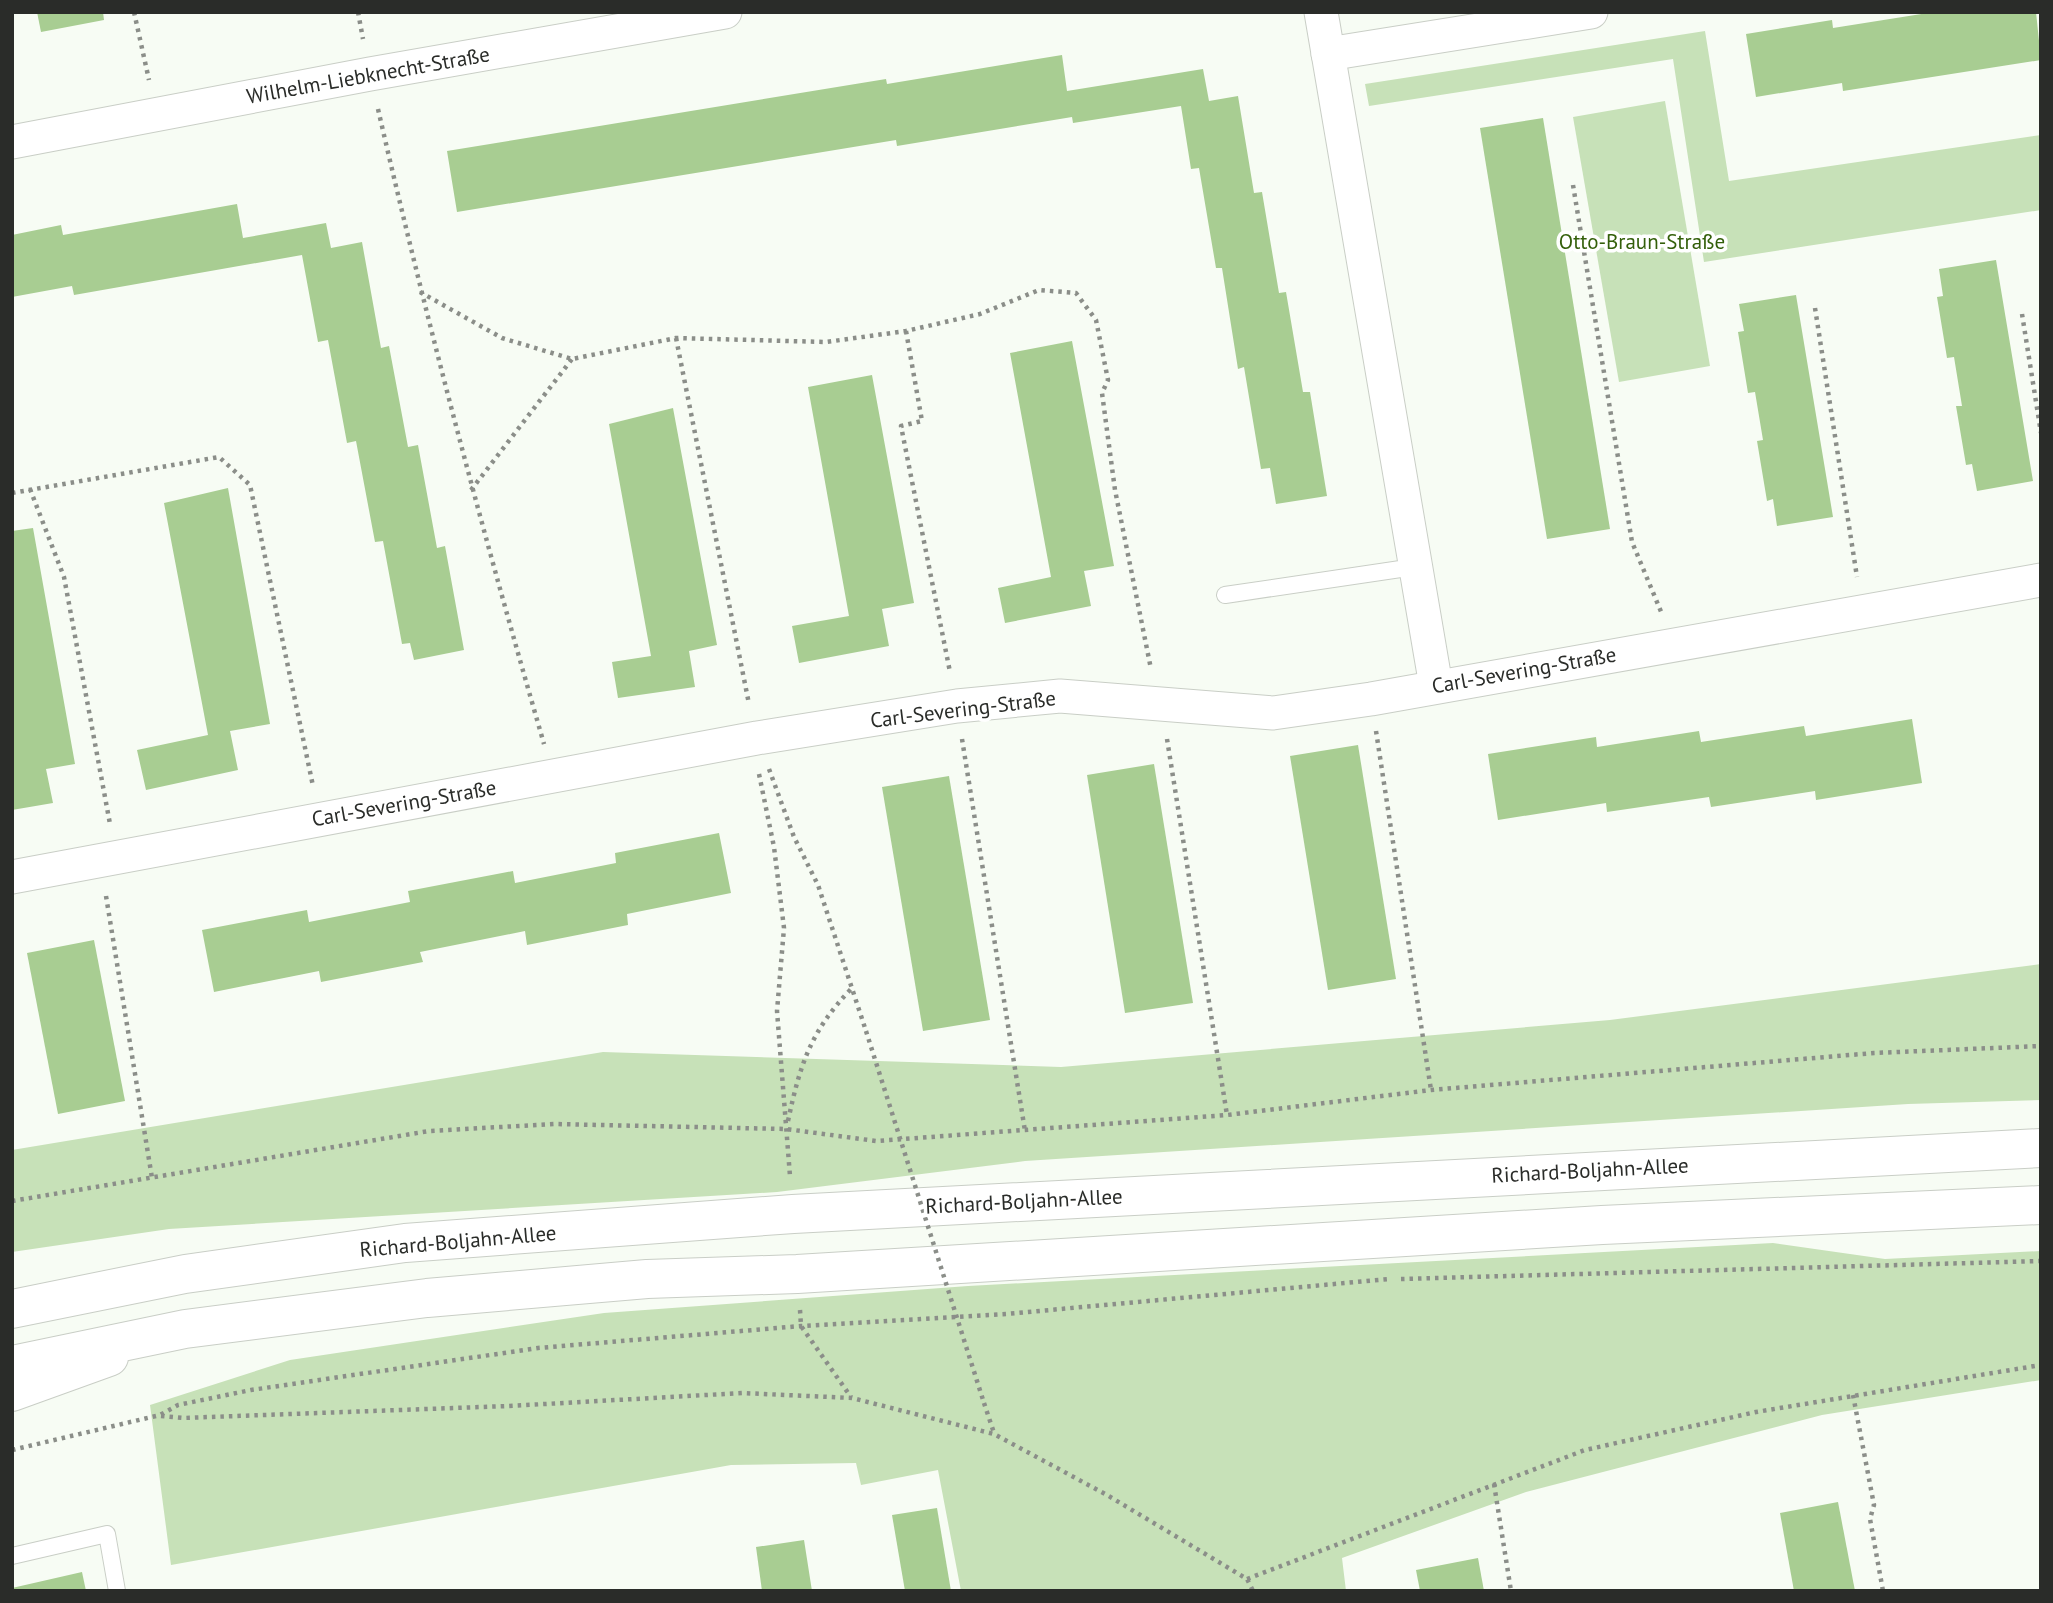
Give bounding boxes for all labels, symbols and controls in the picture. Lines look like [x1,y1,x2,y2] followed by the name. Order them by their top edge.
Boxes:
[244,40,492,110] street label: Wilhelm-Liebknecht-Straße
[1559,228,1725,255] park label: Otto-Braun-Straße
[1430,640,1618,700] street label: Carl-Severing-Straße
[869,684,1057,734] street label: Carl-Severing-Straße
[310,773,498,833] street label: Carl-Severing-Straße
[1491,1151,1689,1189] street label: Richard-Boljahn-Allee
[925,1182,1123,1220] street label: Richard-Boljahn-Allee
[359,1219,557,1263] street label: Richard-Boljahn-Allee

